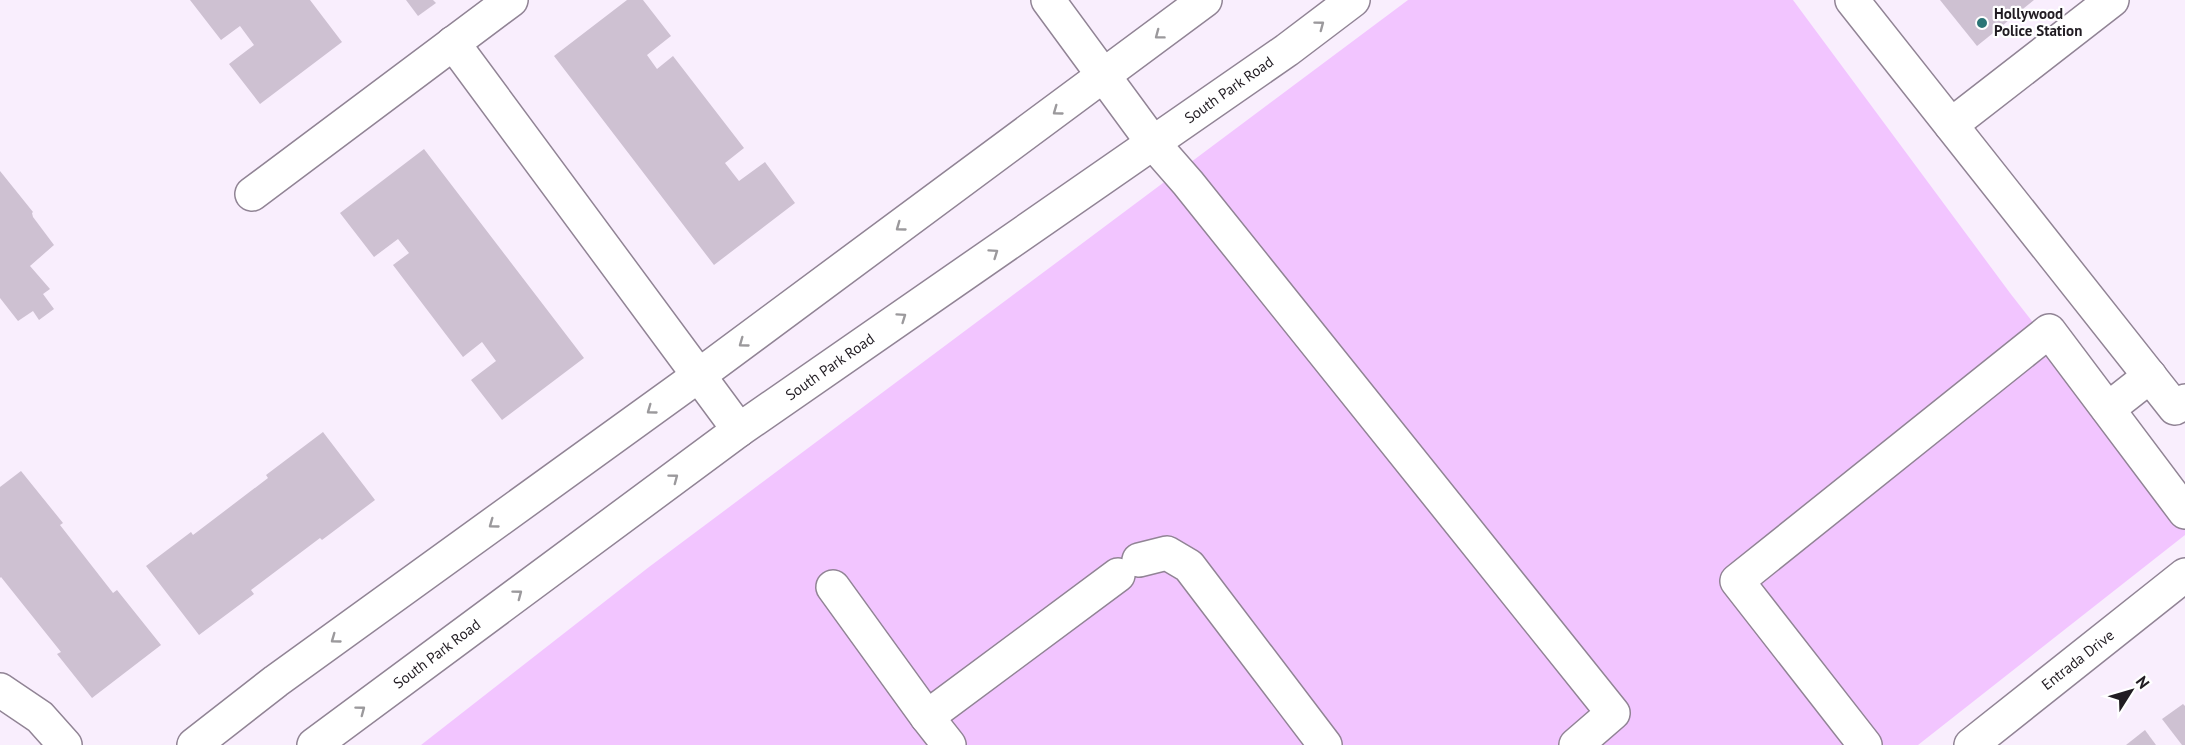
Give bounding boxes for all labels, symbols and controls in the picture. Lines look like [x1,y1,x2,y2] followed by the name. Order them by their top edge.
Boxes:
[1994,4,2082,40] place label: Hollywood Police Station
[1975,16,1989,30] marker: Hollywood Police Station
[1313,21,1324,32] one-way arrow
[1154,28,1165,39] one-way arrow
[1181,52,1277,127] street label: South Park Road
[1052,104,1063,115] one-way arrow
[895,220,906,231] one-way arrow
[987,249,998,260] one-way arrow
[896,313,907,324] one-way arrow
[782,329,878,404] street label: South Park Road
[738,335,749,346] one-way arrow
[646,403,657,414] one-way arrow
[668,474,679,485] one-way arrow
[488,517,499,528] one-way arrow
[511,590,522,601] one-way arrow
[389,615,484,693] street label: South Park Road
[2038,625,2118,694] street label: Entrada Drive
[330,631,341,642] one-way arrow
[2101,661,2161,721] north arrow
[2132,672,2154,692] text: N
[354,706,365,717] one-way arrow

